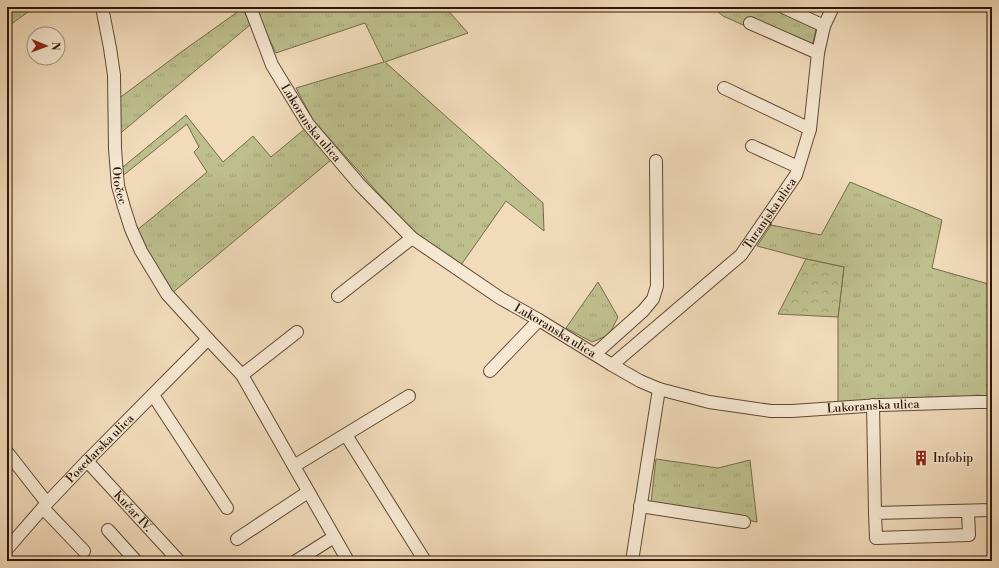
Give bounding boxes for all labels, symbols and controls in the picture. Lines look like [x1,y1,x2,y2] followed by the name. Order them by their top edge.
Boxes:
[26,26,66,66] north arrow
[48,42,62,51] text: N
[278,81,345,166] street label: Lukoranska ulica
[109,166,130,206] street label: Otočec
[740,174,800,252] street label: Turanjska ulica
[511,300,600,361] street label: Lukoranska ulica
[826,396,921,416] street label: Lukoranska ulica
[63,410,138,486] street label: Posedarska ulica
[912,449,930,467] building icon: Infobip
[933,451,973,466] place label: Infobip
[110,487,156,535] street label: Kučar IV.

